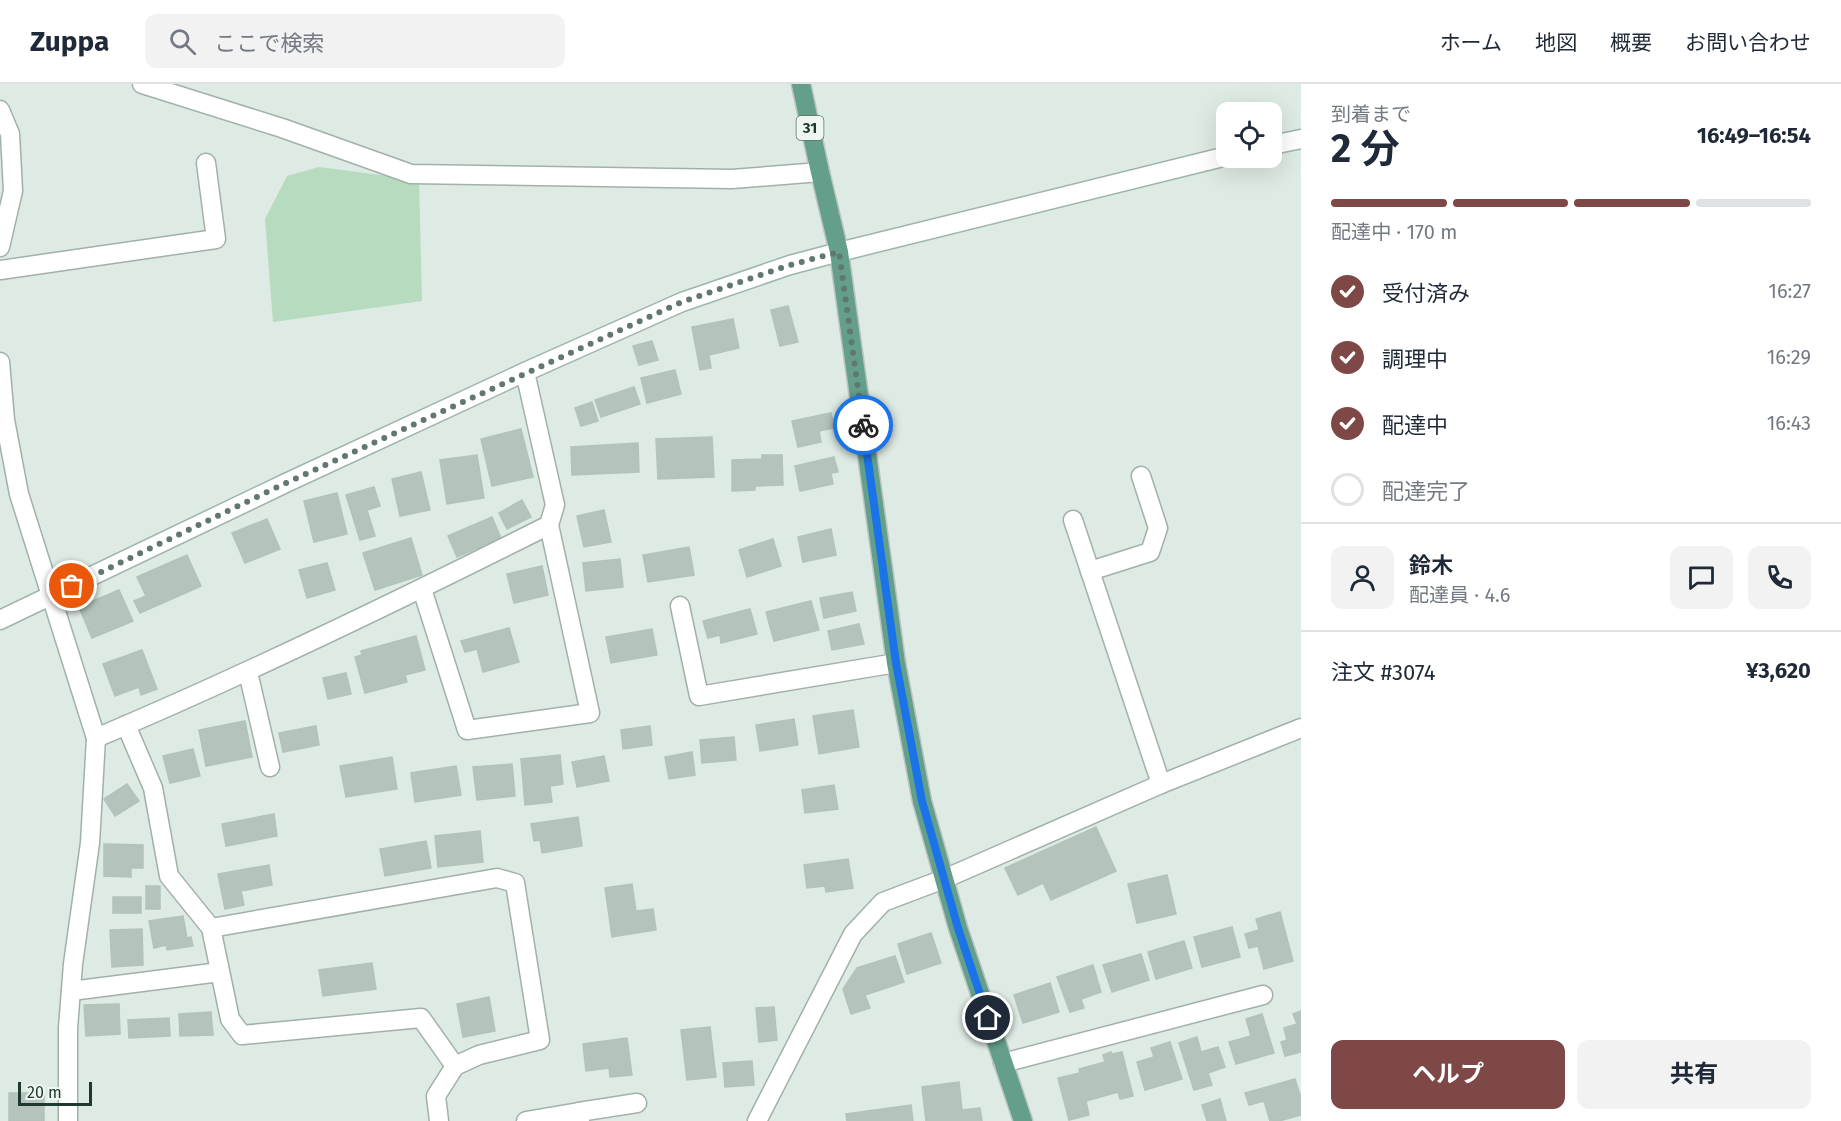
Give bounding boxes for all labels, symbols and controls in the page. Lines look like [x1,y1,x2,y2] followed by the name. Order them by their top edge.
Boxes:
[145,14,565,68] search box
[30,25,109,58] text: Zuppa
[166,25,199,58] icon: search
[214,30,324,57] text: ここで検索
[1440,30,1502,56] text: ホーム
[1535,30,1577,56] text: 地図
[1610,30,1652,56] text: 概要
[1685,30,1811,56] text: お問い合わせ
[1216,102,1282,168] map controls
[1216,102,1282,168] button: locate
[1331,102,1411,126] text: 到着まで
[796,116,824,140] road number: 31
[1697,122,1811,149] text: 16:49–16:54
[1331,126,1399,172] text: 2 分
[1331,220,1457,244] text: 配達中 · 170 m
[1331,275,1364,308] icon: check
[1768,279,1811,303] text: 16:27
[1382,280,1470,307] text: 受付済み
[1331,341,1364,374] icon: check
[1767,345,1811,369] text: 16:29
[1382,346,1448,373] text: 調理中
[833,395,893,455] courier
[1331,407,1364,440] icon: check
[847,409,880,442] icon: bike
[1767,411,1811,435] text: 16:43
[1382,412,1448,439] text: 配達中
[1382,478,1470,505] text: 配達完了
[1331,546,1394,609] button: person
[1670,546,1733,609] button: chat
[1748,546,1811,609] button: phone
[1409,552,1453,579] text: 鈴木
[46,560,97,611] pin
[55,569,88,602] icon: bag
[1409,583,1510,607] text: 配達員 · 4.6
[1746,657,1811,684] text: ¥3,620
[1331,659,1435,686] text: 注文 #3074
[962,992,1013,1043] pin
[971,1001,1004,1034] icon: home
[1331,1040,1565,1109] button: ヘルプ
[1577,1040,1811,1109] button: 共有
[18,1079,92,1106] scale bar
[27,1083,62,1102] text: 20 m

